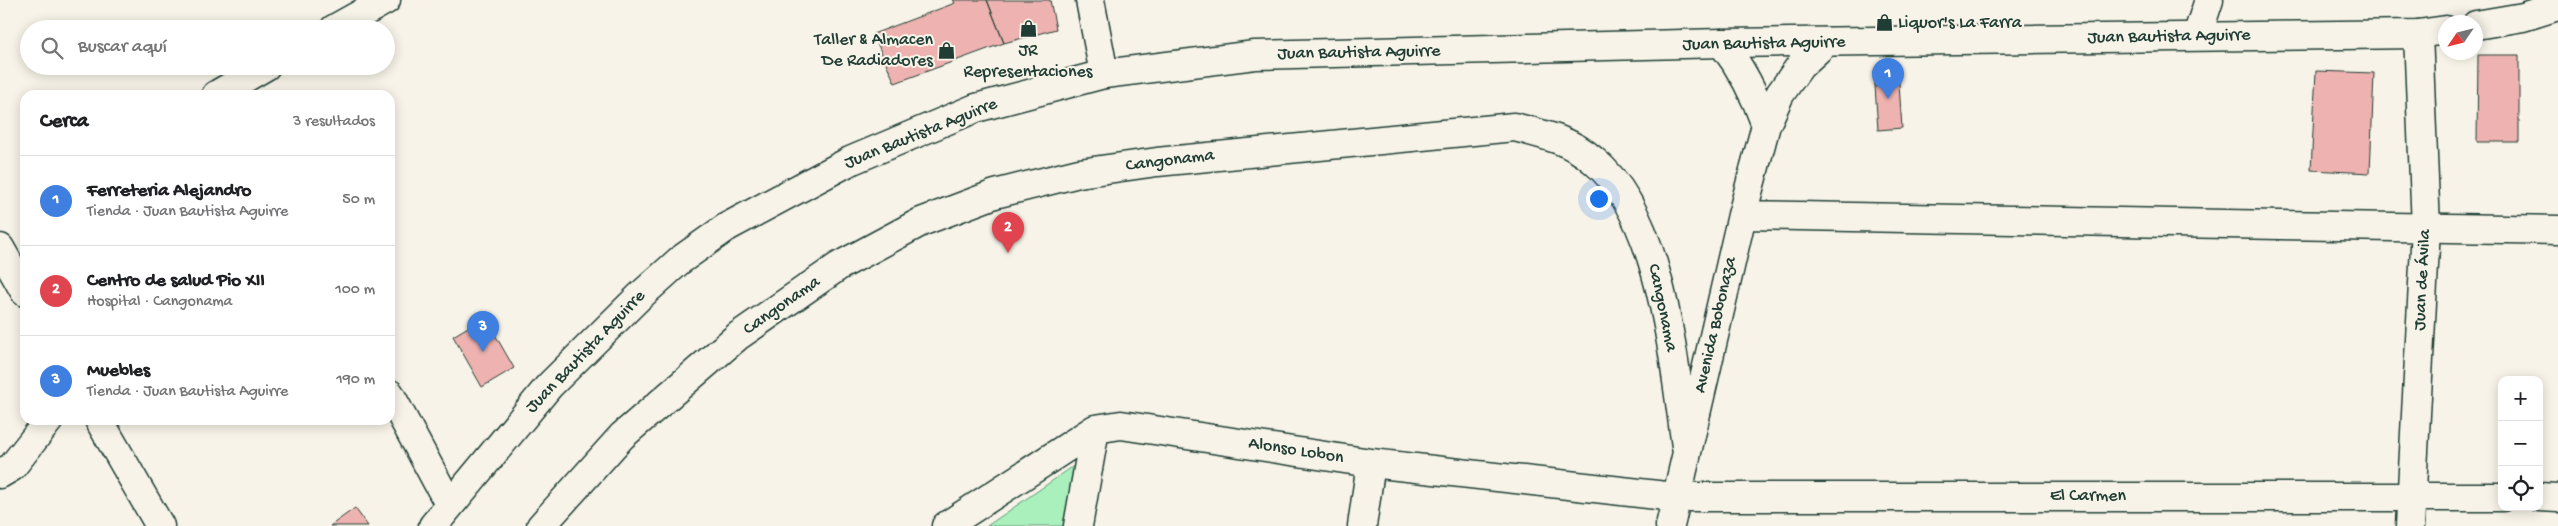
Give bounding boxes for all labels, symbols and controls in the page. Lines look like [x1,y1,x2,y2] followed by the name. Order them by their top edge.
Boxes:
[1874,13,1894,33] shop icon: Liquor's La Farra
[1898,13,2023,34] place label: Liquor's La Farra
[2438,15,2483,60] north arrow
[1018,18,1038,38] shop icon: JR Representaciones
[20,20,395,75] search box
[2087,25,2251,49] street label: Juan Bautista Aguirre
[813,30,934,72] place label: Taller & Almacen De Radiadores
[1682,32,1846,56] street label: Juan Bautista Aguirre
[38,34,66,62] icon: search
[78,36,167,59] text: Buscar aquí
[937,40,957,60] shop icon: Taller & Almacen De Radiadores
[964,41,1094,83] place label: JR Representaciones
[1277,41,1441,65] street label: Juan Bautista Aguirre
[1872,58,1904,99] pin: 1
[841,93,1001,174] street label: Juan Bautista Aguirre
[40,110,88,135] text: Cerca
[293,113,375,132] text: 3 resultados
[1124,145,1217,177] street label: Cangonama
[87,180,251,203] text: Ferreteria Alejandro
[1586,186,1612,212] your location
[53,191,59,210] text: 1
[342,191,375,210] text: 50 m
[87,203,288,222] text: Tienda · Juan Bautista Aguirre
[992,212,1024,253] pin: 2
[2409,228,2436,331] street label: Juan de Ávila
[1690,254,1742,395] street label: Avenida Bobonaza
[1642,262,1682,355] street label: Cangonama
[87,270,265,293] text: Centro de salud Pio XII
[739,271,825,340] street label: Cangonama
[52,281,60,300] text: 2
[335,281,375,300] text: 100 m
[522,286,651,418] street label: Juan Bautista Aguirre
[87,293,233,312] text: Hospital · Cangonama
[467,311,499,352] pin: 3
[87,360,150,383] text: Muebles
[52,371,60,390] text: 3
[336,371,375,390] text: 190 m
[2498,376,2543,511] map controls
[2498,376,2543,421] button: +
[87,383,288,402] text: Tienda · Juan Bautista Aguirre
[2498,421,2543,466] button: −
[1247,433,1346,469] street label: Alonso Lobon
[2498,466,2543,511] button: locate
[2050,486,2127,507] street label: El Carmen

